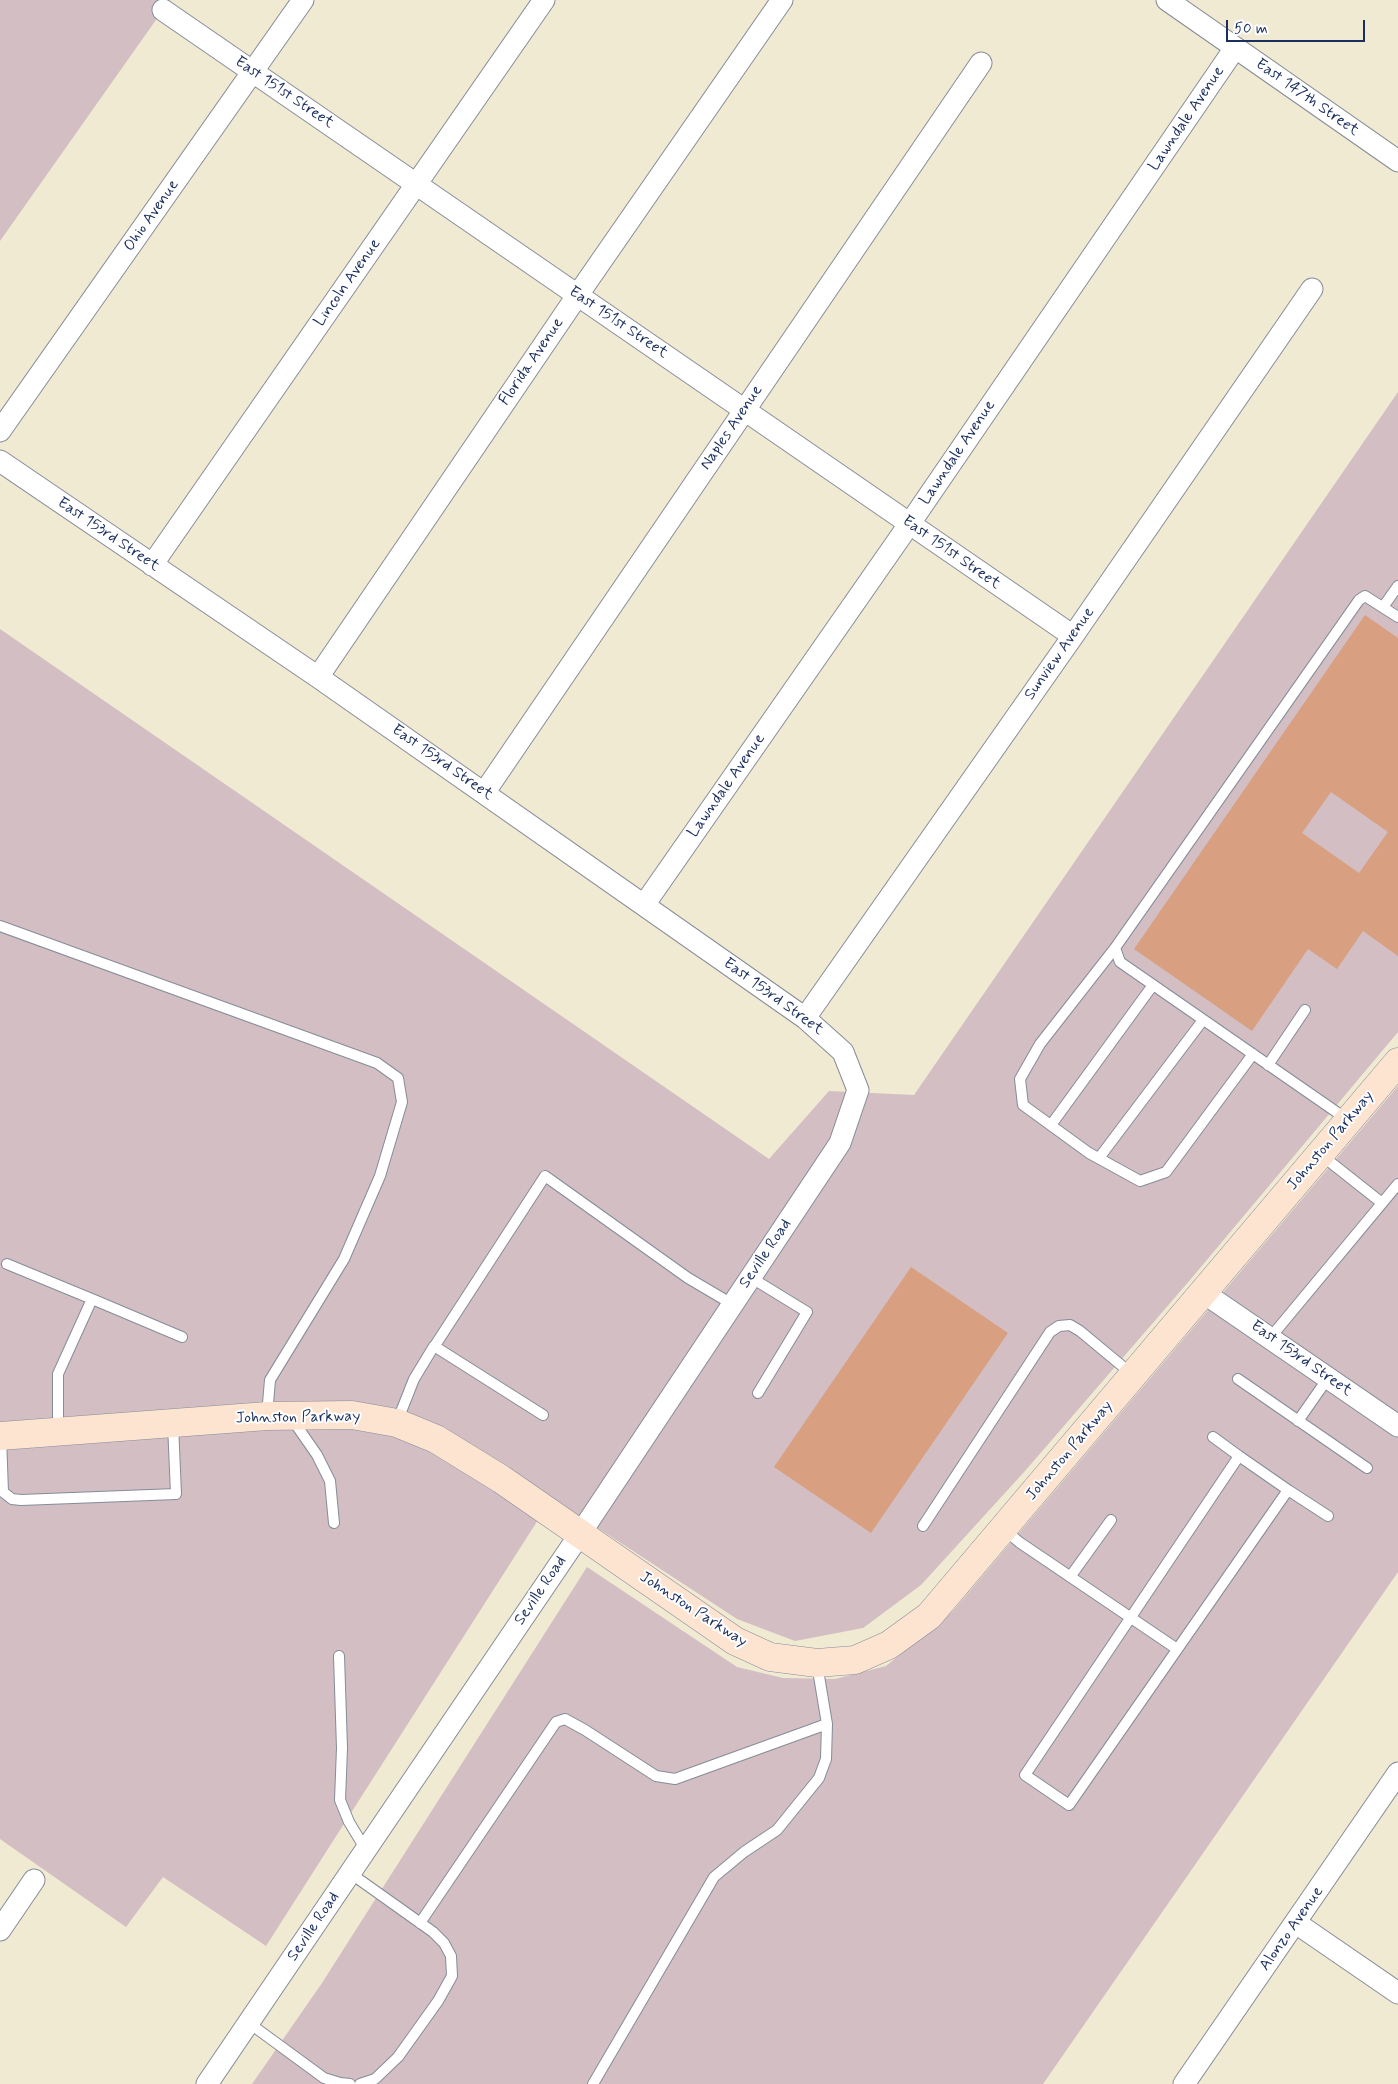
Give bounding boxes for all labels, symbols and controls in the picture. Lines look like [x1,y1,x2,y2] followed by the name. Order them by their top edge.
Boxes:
[1228,10,1367,42] scale bar
[1234,19,1268,39] text: 50 m
[231,53,337,133] street label: East 151st Street
[1252,55,1362,141] street label: East 147th Street
[1145,63,1229,175] street label: Lawndale Avenue
[120,176,184,256] street label: Ohio Avenue
[311,235,385,331] street label: Lincoln Avenue
[565,283,671,363] street label: East 151st Street
[496,314,568,410] street label: Florida Avenue
[697,382,767,474] street label: Naples Avenue
[916,397,1000,509] street label: Lawndale Avenue
[53,494,163,576] street label: East 153rd Street
[898,512,1004,594] street label: East 151st Street
[1021,604,1099,704] street label: Sunview Avenue
[388,721,496,805] street label: East 153rd Street
[684,730,770,842] street label: Lawndale Avenue
[719,954,827,1040] street label: East 153rd Street
[1284,1087,1378,1195] street label: Johnston Parkway
[736,1216,796,1292] street label: Seville Road
[1247,1317,1355,1401] street label: East 153rd Street
[1023,1397,1117,1505] street label: Johnston Parkway
[236,1407,360,1429] street label: Johnston Parkway
[511,1553,571,1629] street label: Seville Road
[636,1568,750,1652] street label: Johnston Parkway
[1256,1883,1328,1975] street label: Alonzo Avenue
[284,1889,344,1965] street label: Seville Road

